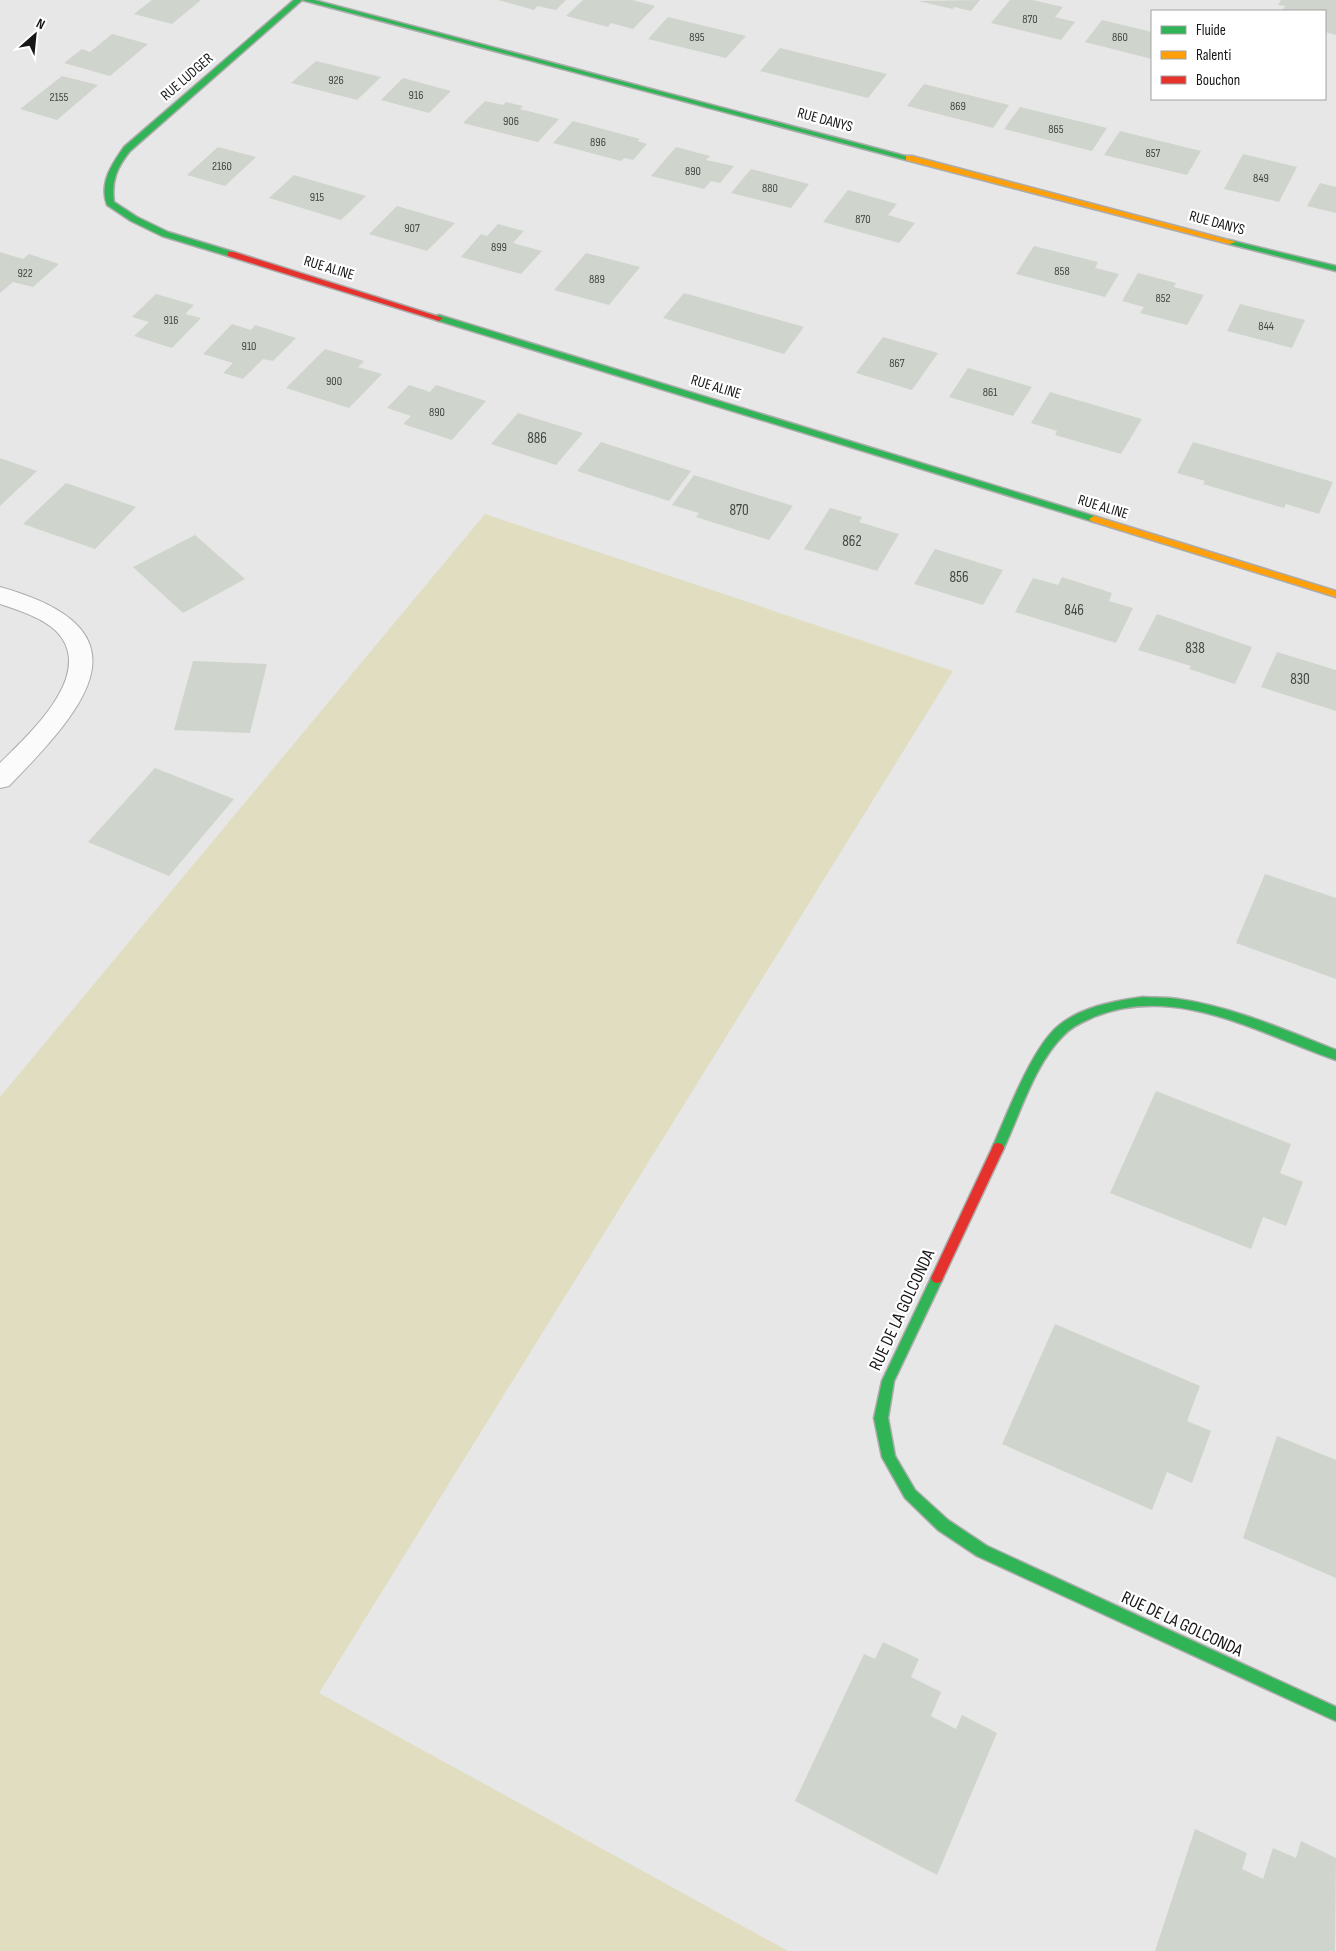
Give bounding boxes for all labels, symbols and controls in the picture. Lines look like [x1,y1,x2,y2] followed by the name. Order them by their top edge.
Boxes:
[10,10,60,60] north arrow
[1151,10,1326,100] legend
[1022,12,1038,27] house number: 870
[33,15,48,33] text: N
[1196,21,1226,40] text: Fluide
[689,30,705,45] house number: 895
[1112,30,1128,45] house number: 860
[1196,46,1231,65] text: Ralenti
[157,49,217,105] street label: RUE LUDGER
[1196,71,1240,90] text: Bouchon
[328,73,344,88] house number: 926
[409,88,423,103] house number: 916
[50,90,69,105] house number: 2155
[950,99,966,114] house number: 869
[795,103,855,137] street label: RUE DANYS
[503,114,519,129] house number: 906
[1048,122,1064,137] house number: 865
[590,135,606,150] house number: 896
[1146,146,1161,161] house number: 857
[212,159,232,174] house number: 2160
[685,164,701,179] house number: 890
[1253,171,1269,186] house number: 849
[762,181,778,196] house number: 880
[310,190,324,205] house number: 915
[1187,206,1247,240] street label: RUE DANYS
[855,212,871,227] house number: 870
[404,221,420,236] house number: 907
[491,240,507,255] house number: 899
[302,251,356,285] street label: RUE ALINE
[1054,264,1070,279] house number: 858
[17,266,33,281] house number: 922
[589,272,605,287] house number: 889
[1155,291,1171,306] house number: 852
[164,313,178,328] house number: 916
[1258,319,1274,334] house number: 844
[242,339,256,354] house number: 910
[889,356,905,371] house number: 867
[689,370,743,404] street label: RUE ALINE
[326,374,342,389] house number: 900
[983,385,998,400] house number: 861
[429,405,445,420] house number: 890
[527,429,547,448] house number: 886
[1076,490,1130,524] street label: RUE ALINE
[729,501,749,520] house number: 870
[842,532,862,551] house number: 862
[949,568,969,587] house number: 856
[1064,601,1084,620] house number: 846
[1185,639,1205,658] house number: 838
[1290,670,1310,689] house number: 830
[865,1246,939,1374] street label: RUE DE LA GOLCONDA
[1118,1587,1246,1661] street label: RUE DE LA GOLCONDA

